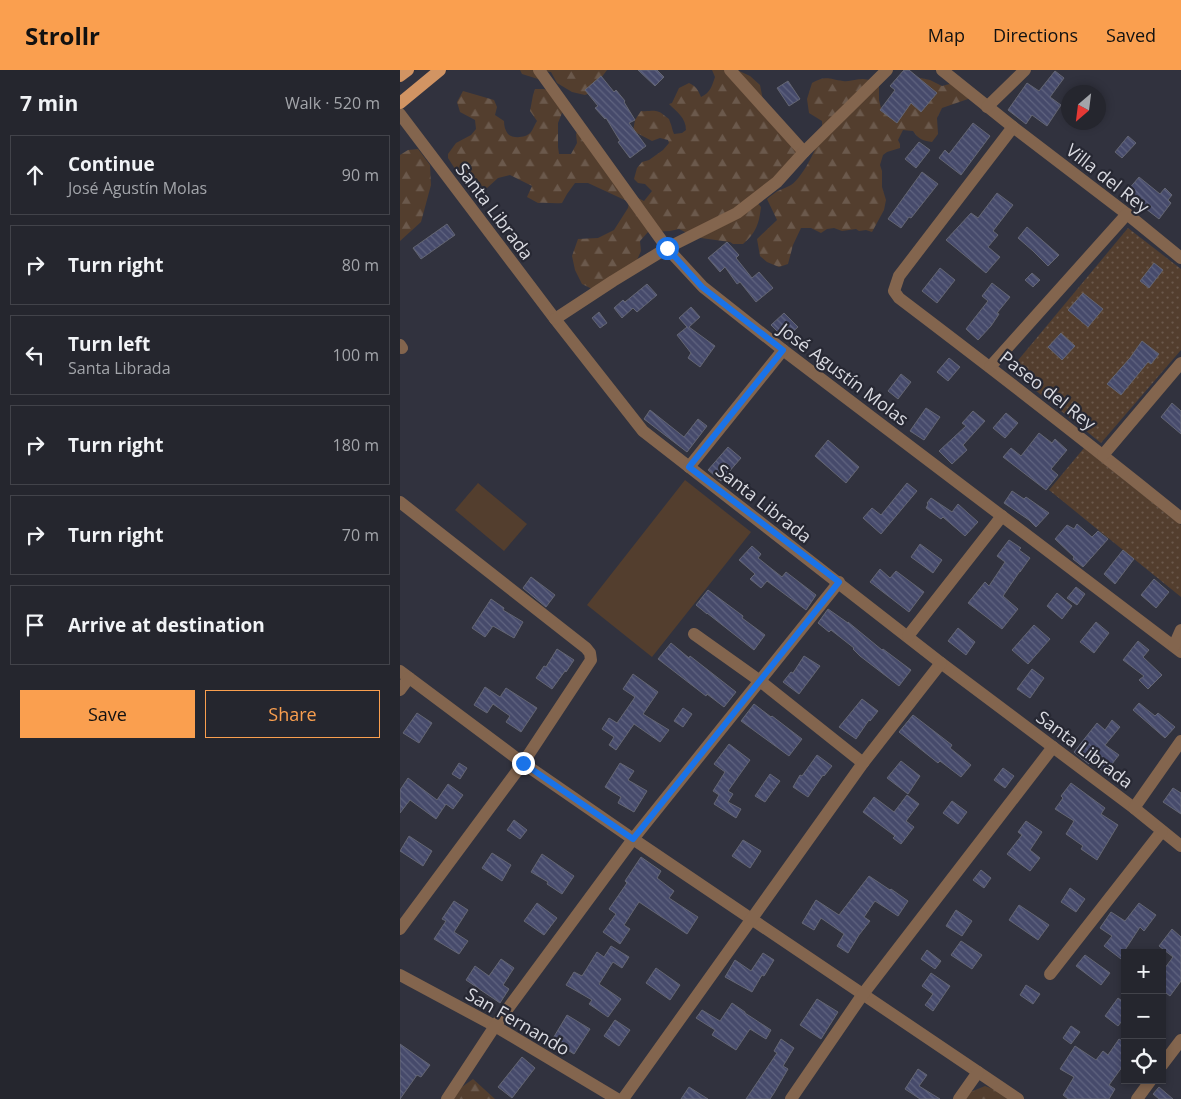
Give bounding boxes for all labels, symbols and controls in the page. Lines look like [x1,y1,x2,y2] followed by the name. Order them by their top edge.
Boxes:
[25,19,100,52] text: Strollr
[928,23,965,47] text: Map
[993,23,1078,47] text: Directions
[1106,23,1156,47] text: Saved
[1061,85,1106,130] north arrow
[20,89,78,117] text: 7 min
[285,92,380,114] text: Walk · 520 m
[1061,138,1155,219] street label: Villa del Rey
[68,151,155,177] text: Continue
[451,158,539,264] street label: Santa Librada
[21,161,49,189] icon: ahead
[342,164,379,186] text: 90 m
[68,177,207,199] text: José Agustín Molas
[656,237,679,260] route start
[21,251,49,279] icon: right
[68,252,163,278] text: Turn right
[342,254,379,276] text: 80 m
[773,316,914,431] street label: José Agustín Molas
[68,331,150,357] text: Turn left
[21,341,49,369] icon: left
[333,344,379,366] text: 100 m
[995,345,1102,436] street label: Paseo del Rey
[68,357,171,379] text: Santa Librada
[21,431,49,459] icon: right
[68,432,163,458] text: Turn right
[333,434,379,456] text: 180 m
[711,458,817,548] street label: Santa Librada
[21,521,49,549] icon: right
[68,522,163,548] text: Turn right
[342,524,379,546] text: 70 m
[21,611,49,639] icon: arrive
[68,612,265,638] text: Arrive at destination
[20,690,195,738] button: Save
[205,690,380,738] button: Share
[1032,705,1138,793] street label: Santa Librada
[512,752,535,775] route end
[1121,949,1166,1084] map controls
[1121,949,1166,994] button: +
[462,982,574,1060] street label: San Fernando
[1121,994,1166,1039] button: −
[1121,1039,1166,1084] button: locate

